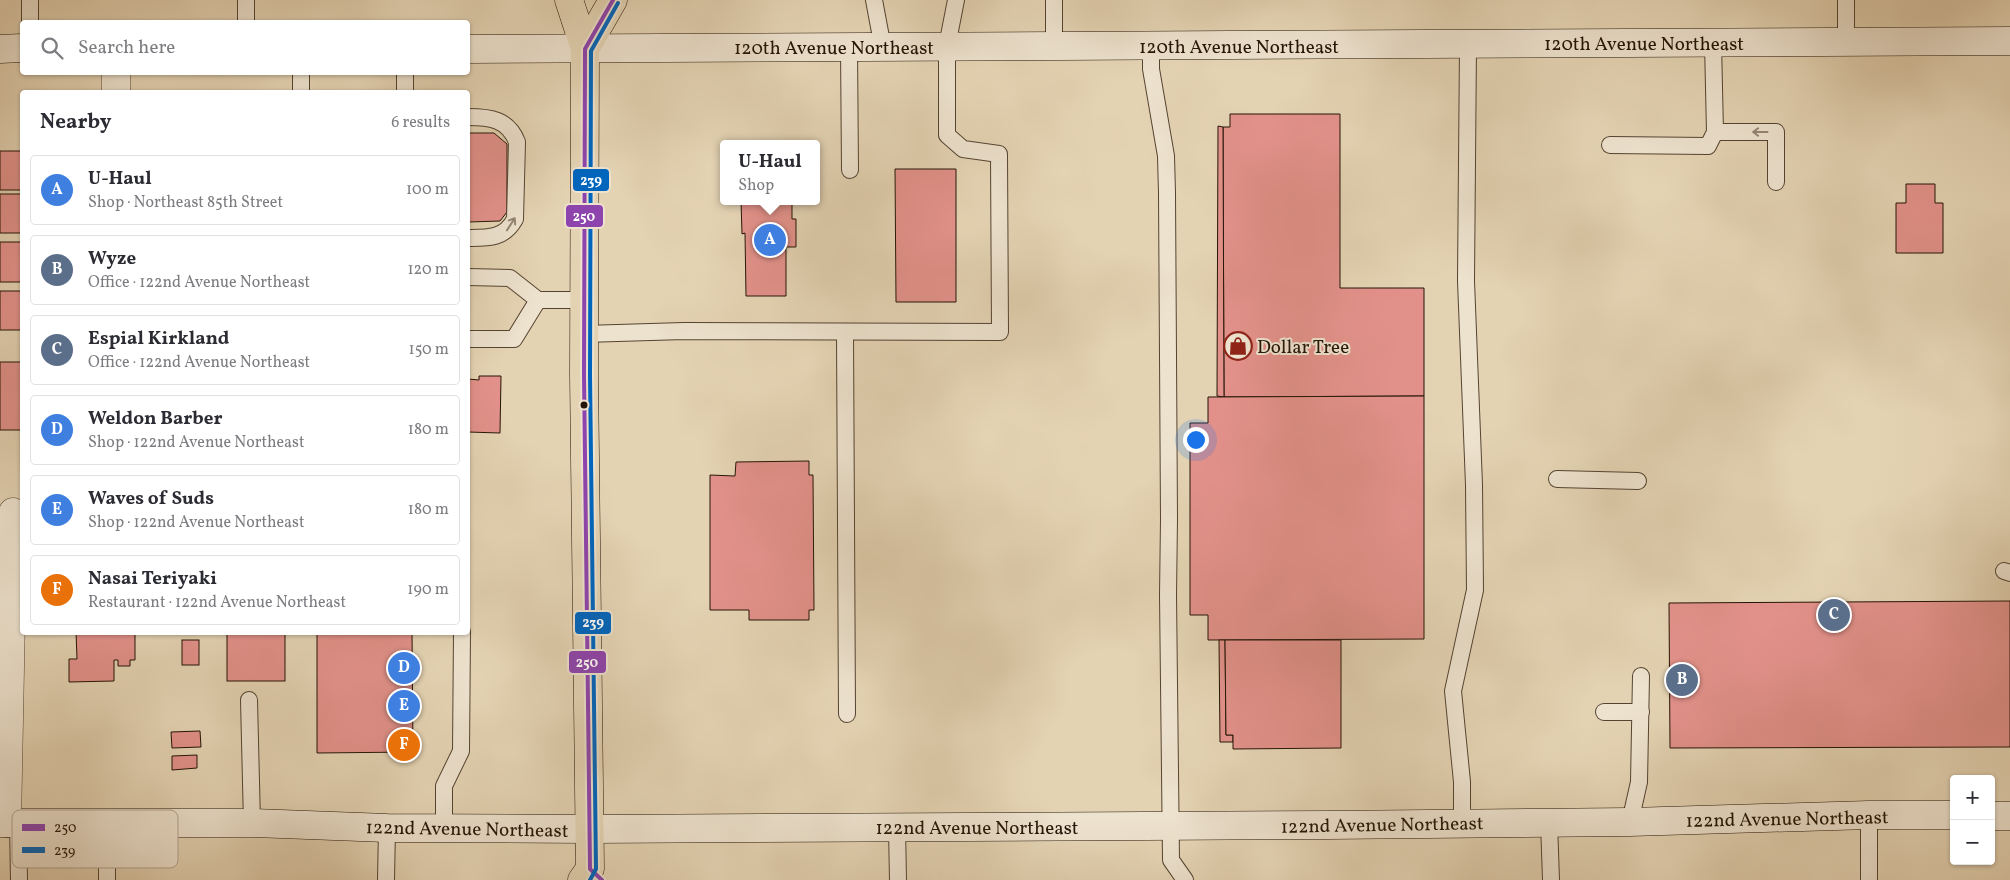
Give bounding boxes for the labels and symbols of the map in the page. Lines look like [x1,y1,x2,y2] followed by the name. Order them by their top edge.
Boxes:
[1544,32,1744,58] street label: 120th Avenue Northeast
[1139,35,1339,61] street label: 120th Avenue Northeast
[734,36,934,62] street label: 120th Avenue Northeast
[1752,127,1768,137] one-way arrow
[572,168,610,192] line badge: 239
[580,172,602,191] text: 239
[565,204,604,228] line badge: 250
[573,208,596,227] text: 250
[505,217,516,231] one-way arrow
[754,221,786,259] pin: A
[1223,331,1253,361] shop icon: Dollar Tree
[1257,335,1349,361] place label: Dollar Tree
[579,400,589,410] unlabelled marker
[1183,427,1209,453] your location
[1818,596,1850,634] pin: C
[574,611,612,635] line badge: 239
[582,614,604,633] text: 239
[388,649,420,687] pin: D
[568,650,607,674] line badge: 250
[576,654,599,673] text: 250
[1666,661,1698,699] pin: B
[388,687,420,725] pin: E
[388,726,420,764] pin: F
[1685,805,1889,835] street label: 122nd Avenue Northeast
[12,810,178,868] legend
[1280,811,1484,841] street label: 122nd Avenue Northeast
[365,815,569,845] street label: 122nd Avenue Northeast
[875,816,1079,842] street label: 122nd Avenue Northeast
[54,819,76,838] text: 250
[54,842,75,861] text: 239

